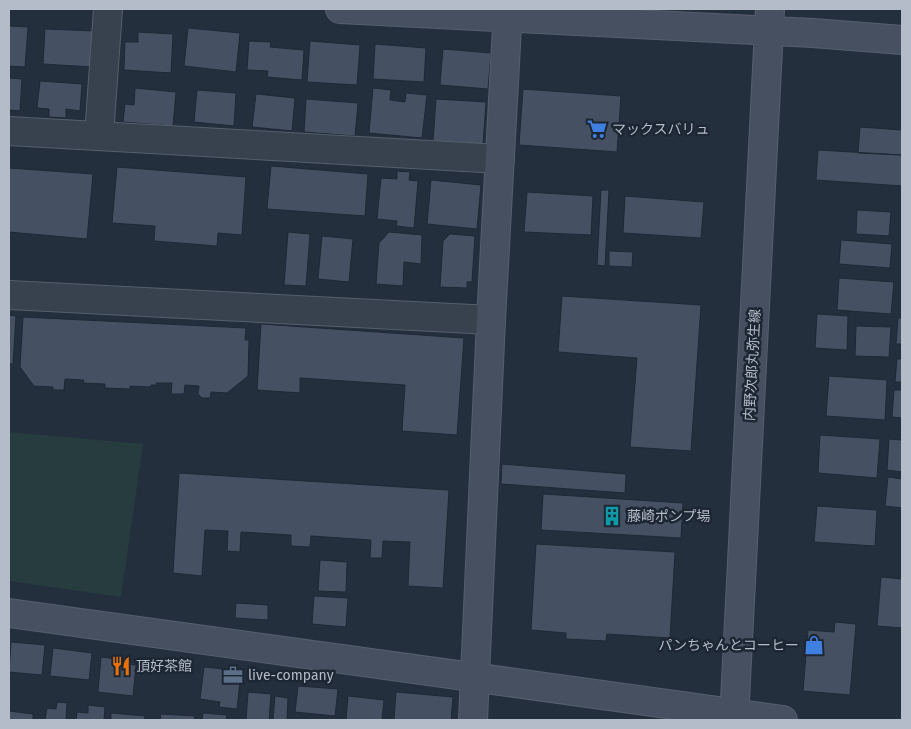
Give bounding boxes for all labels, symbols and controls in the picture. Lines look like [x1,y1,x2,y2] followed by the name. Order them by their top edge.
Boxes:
[586,118,608,140] supermarket icon: マックスバリュ
[612,121,710,138] place label: マックスバリュ
[741,309,764,421] street label: 内野次郎丸弥生線
[601,505,623,527] building icon: 藤崎ポンプ場
[627,508,711,525] place label: 藤崎ポンプ場
[803,634,825,656] shop icon: パンちゃんとコーヒー
[658,637,799,654] place label: パンちゃんとコーヒー
[110,655,132,677] restaurant icon: 頂好茶館
[136,658,192,675] place label: 頂好茶館
[222,664,244,686] office icon: live-company
[248,667,334,684] place label: live-company

